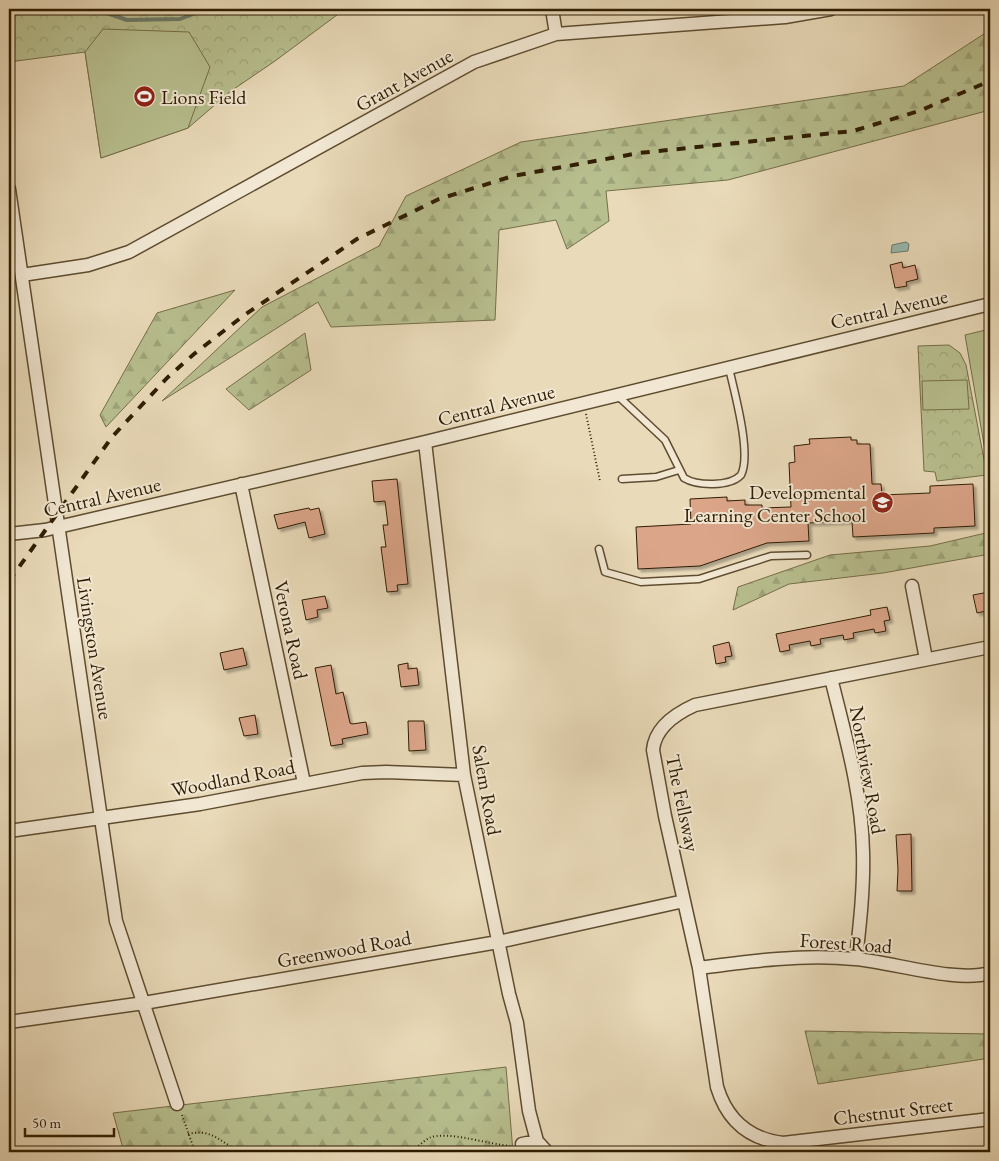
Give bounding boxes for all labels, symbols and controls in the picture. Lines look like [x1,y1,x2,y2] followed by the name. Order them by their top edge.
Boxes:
[351,42,457,117] street label: Grant Avenue
[161,84,247,110] place label: Lions Field
[133,85,157,109] sports icon: Lions Field
[828,283,950,335] street label: Central Avenue
[435,378,557,432] street label: Central Avenue
[41,471,163,523] street label: Central Avenue
[684,479,866,528] place label: Developmental Learning Center School
[870,491,894,515] school or university icon: Developmental Learning Center School
[71,575,119,721] street label: Livingston Avenue
[268,578,314,683] street label: Verona Road
[844,704,892,837] street label: Northview Road
[466,743,508,838] street label: Salem Road
[660,752,706,854] street label: The Fellsway
[169,753,298,803] street label: Woodland Road
[275,924,414,974] street label: Greenwood Road
[799,927,894,959] street label: Forest Road
[832,1091,955,1131] street label: Chestnut Street
[25,1106,114,1138] scale bar
[32,1113,61,1132] text: 50 m

